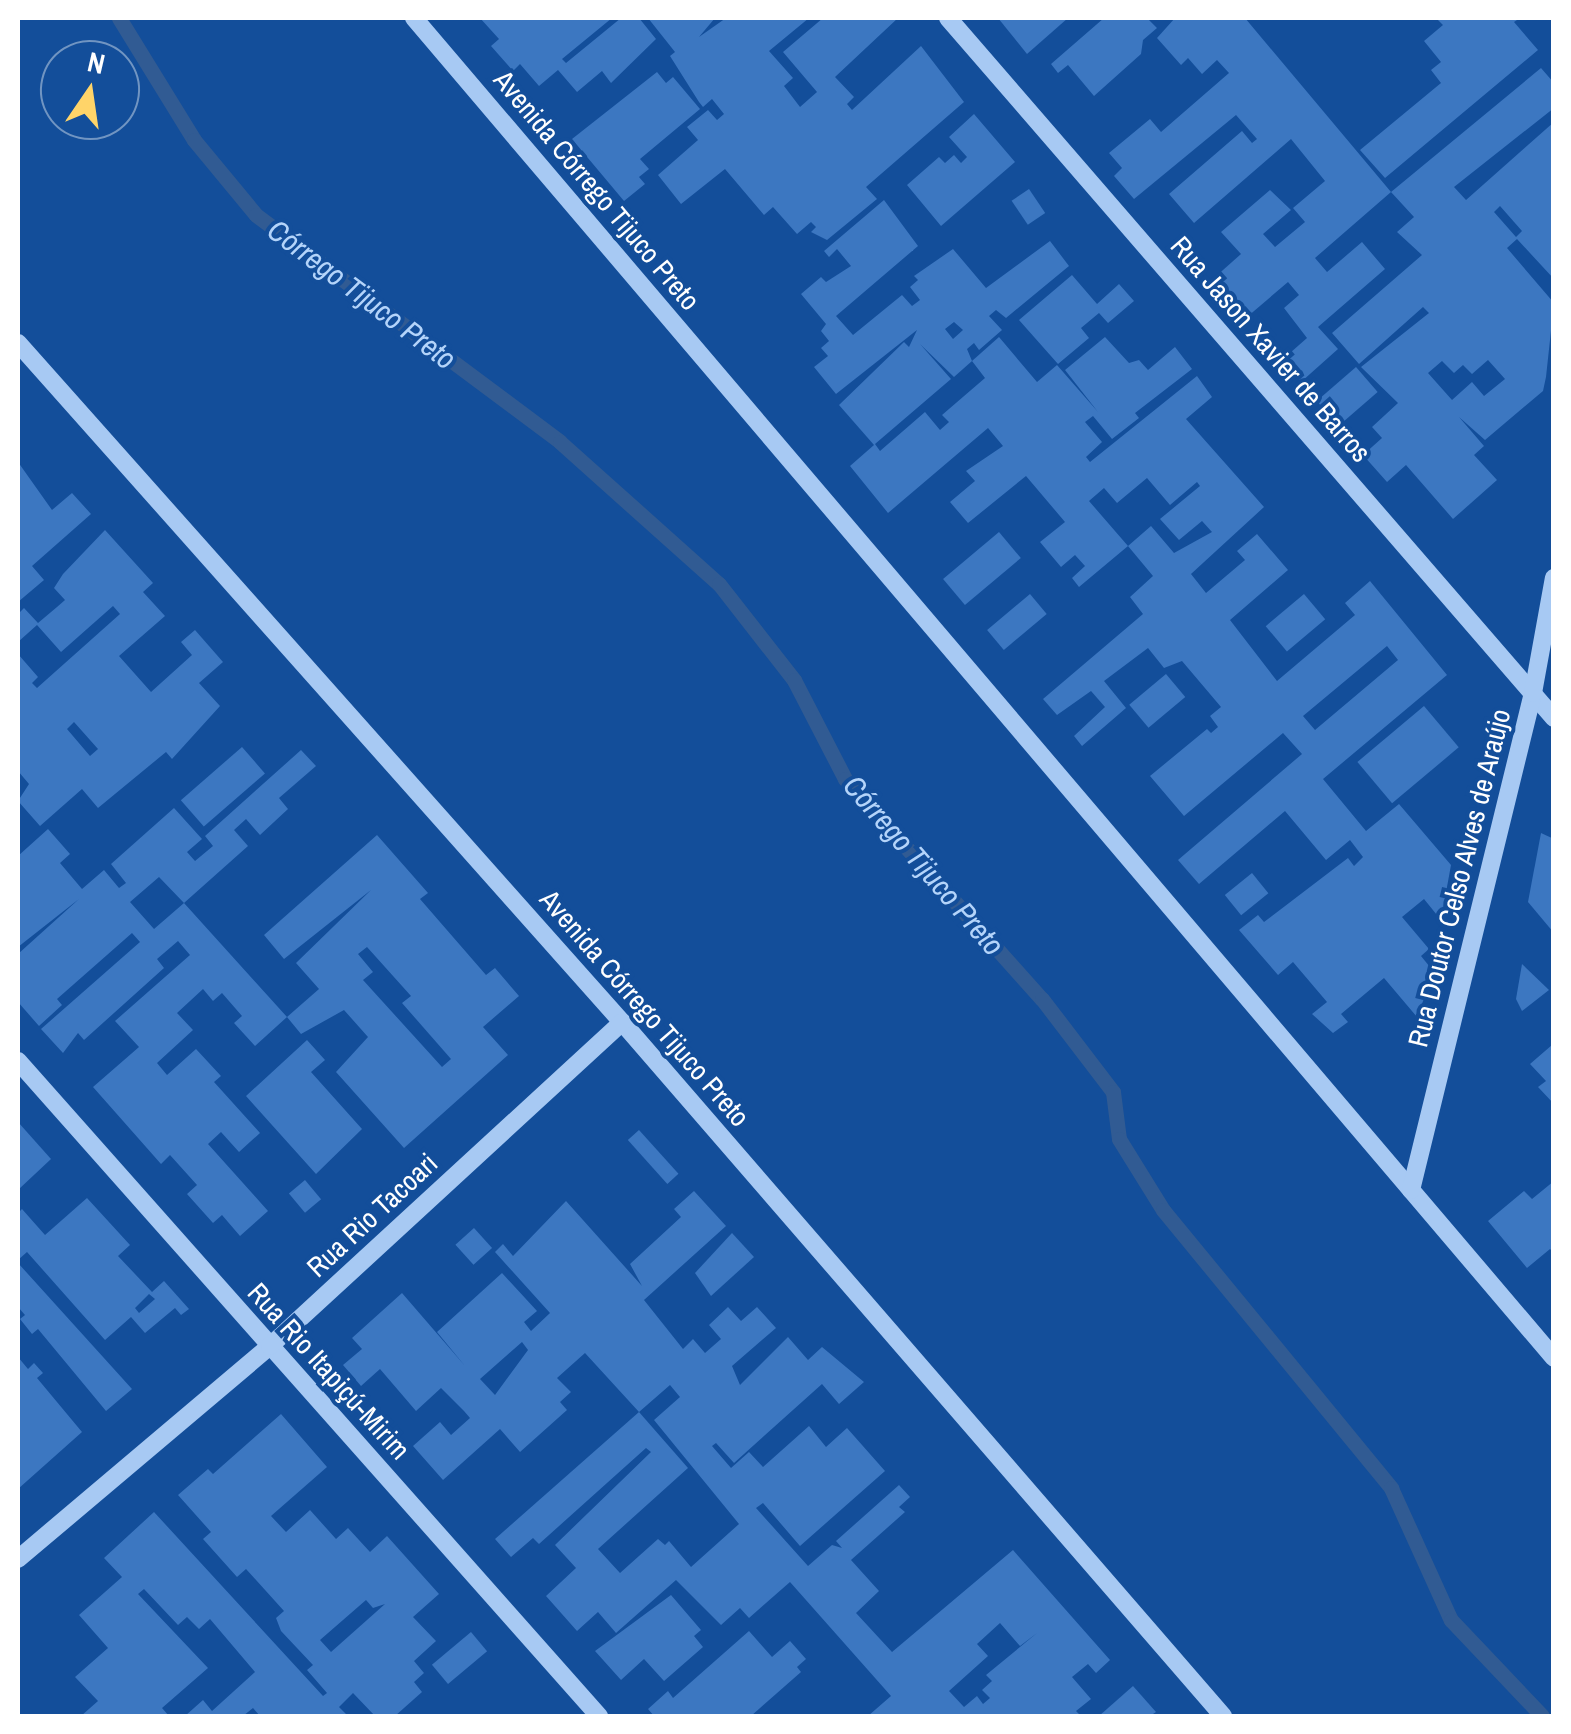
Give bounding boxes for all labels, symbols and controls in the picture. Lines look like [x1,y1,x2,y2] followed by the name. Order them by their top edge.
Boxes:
[40,40,140,140] north arrow
[84,42,109,83] text: N
[487,63,707,317] street label: Avenida Córrego Tijuco Preto
[260,211,464,377] water label: Córrego Tijuco Preto
[1164,229,1378,469] street label: Rua Jason Xavier de Barros
[1400,704,1518,1052] street label: Rua Doutor Celso Alves de Araújo
[836,767,1012,963] water label: Córrego Tijuco Preto
[533,883,757,1133] street label: Avenida Córrego Tijuco Preto
[300,1146,444,1284] street label: Rua Rio Tacoari
[241,1276,417,1466] street label: Rua Rio Itapiçú-Mirim

